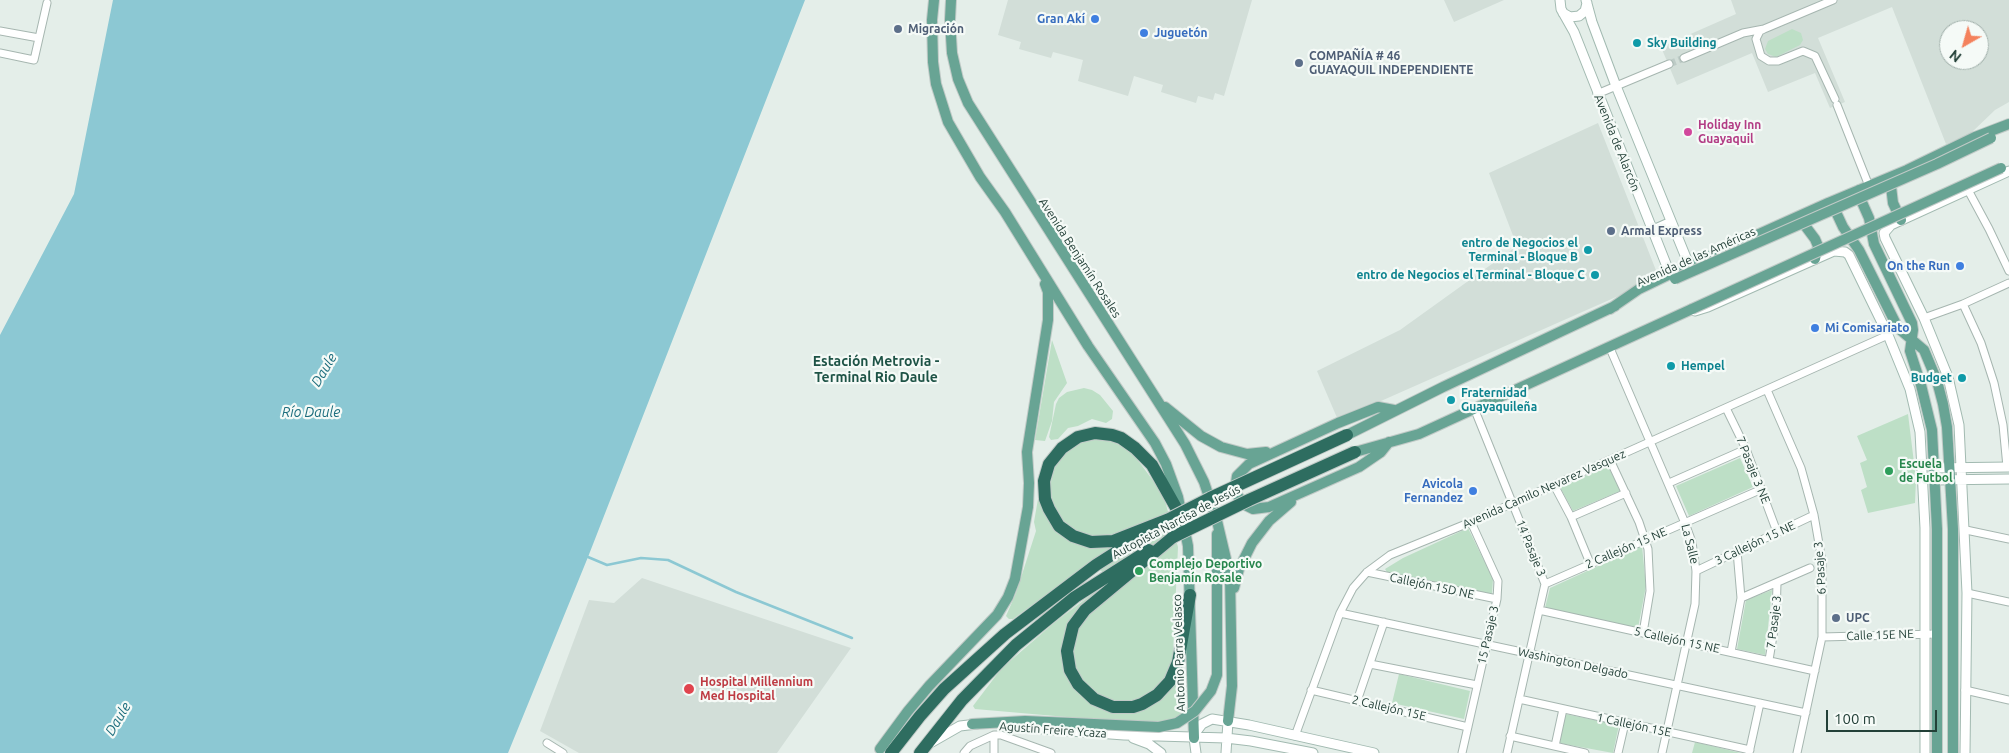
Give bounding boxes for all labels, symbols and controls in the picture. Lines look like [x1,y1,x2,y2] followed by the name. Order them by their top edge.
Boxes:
[1037,12,1085,26] place label: Gran Akí
[1089,13,1101,25] marker: Gran Akí
[1939,20,1989,70] north arrow
[908,22,964,36] place label: Migración
[892,23,904,35] marker: Migración
[1154,26,1207,40] place label: Juguetón
[1138,27,1150,39] marker: Juguetón
[1647,36,1717,50] place label: Sky Building
[1631,37,1643,49] marker: Sky Building
[1946,47,1964,66] text: N
[1309,49,1473,77] place label: COMPAÑÍA # 46 GUAYAQUIL INDEPENDIENTE
[1293,57,1305,69] marker: COMPAÑÍA # 46 GUAYAQUIL INDEPENDIENTE
[1591,92,1643,194] street label: Avenida de Alarcón
[1698,118,1761,146] place label: Holiday Inn Guayaquil
[1682,126,1694,138] marker: Holiday Inn Guayaquil
[1036,196,1124,320] street label: Avenida Benjamín Rosales
[1621,224,1702,238] place label: Armal Express
[1634,224,1758,290] street label: Avenida de las Américas
[1605,225,1617,237] marker: Armal Express
[1461,236,1578,264] place label: entro de Negocios el Terminal - Bloque B
[1582,244,1594,256] marker: entro de Negocios el Terminal - Bloque B
[1887,259,1950,273] place label: On the Run
[1954,260,1966,272] marker: On the Run
[1356,268,1585,282] place label: entro de Negocios el Terminal - Bloque C
[1589,269,1601,281] marker: entro de Negocios el Terminal - Bloque C
[1825,321,1909,335] place label: Mi Comisariato
[1809,322,1821,334] marker: Mi Comisariato
[308,350,340,390] water label: Daule
[813,353,939,386] district label: Estación Metrovia - Terminal Rio Daule
[1681,359,1725,373] place label: Hempel
[1665,360,1677,372] marker: Hempel
[1911,371,1952,385] place label: Budget
[1956,372,1968,384] marker: Budget
[1461,386,1537,414] place label: Fraternidad Guayaquileña
[1445,394,1457,406] marker: Fraternidad Guayaquileña
[282,404,340,420] water label: Río Daule
[1733,434,1773,506] street label: 7 Pasaje 3 NE
[1460,446,1628,532] street label: Avenida Camilo Nevarez Vasquez
[1899,457,1953,485] place label: Escuela de Futbol
[1883,465,1895,477] marker: Escuela de Futbol
[1404,477,1463,505] place label: Avicola Fernandez
[1109,482,1243,562] street label: Autopista Narcisa de Jesús
[1467,485,1479,497] marker: Avicola Fernandez
[1513,518,1549,578] street label: 14 Pasaje 3
[1712,518,1798,568] street label: 3 Callejón 15 NE
[1678,523,1702,565] street label: La Salle
[1583,524,1669,572] street label: 2 Callejón 15 NE
[1811,541,1829,595] street label: 6 Pasaje 3
[1149,557,1262,585] place label: Complejo Deportivo Benjamín Rosale
[1133,565,1145,577] marker: Complejo Deportivo Benjamín Rosale
[1388,570,1476,602] street label: Callejón 15D NE
[1170,594,1188,712] street label: Antonio Parra Velasco
[1764,595,1784,649] street label: 7 Pasaje 3
[1474,604,1502,666] street label: 15 Pasaje 3
[1846,611,1870,625] place label: UPC
[1830,612,1842,624] marker: UPC
[1633,624,1721,656] street label: 5 Callejón 15 NE
[1846,627,1914,643] street label: Calle 15E NE
[1517,644,1629,682] street label: Washington Delgado
[700,675,813,703] place label: Hospital Millennium Med Hospital
[682,682,696,696] marker: Hospital Millennium Med Hospital
[1350,692,1428,724] street label: 2 Callejón 15E
[102,699,134,739] water label: Daule
[1829,700,1940,732] scale bar
[1595,710,1673,740] street label: 1 Callejón 15E
[1834,710,1876,727] text: 100 m
[999,719,1107,741] street label: Agustín Freire Ycaza

